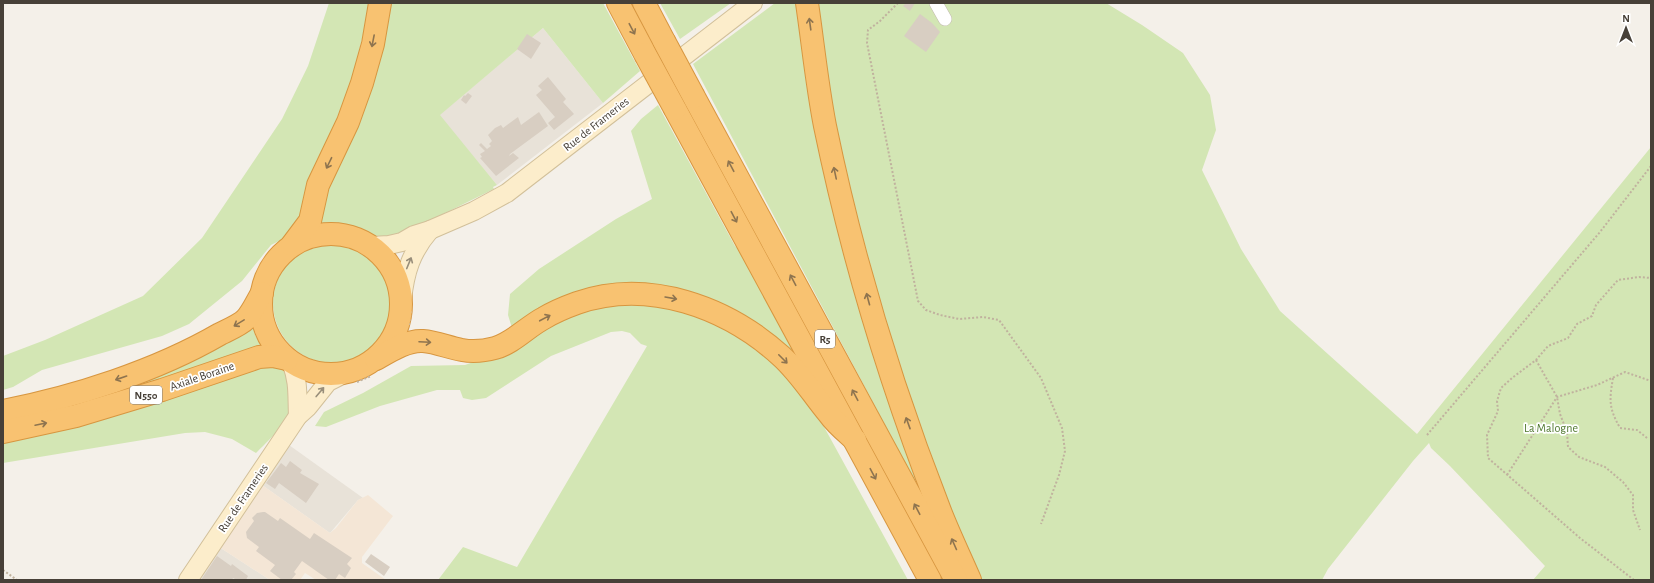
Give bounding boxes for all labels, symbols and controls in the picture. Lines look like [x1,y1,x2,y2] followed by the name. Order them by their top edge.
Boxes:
[1606,8,1646,48] north arrow
[1622,13,1630,24] text: N
[806,18,814,31] one-way arrow
[628,22,636,34] one-way arrow
[369,35,377,48] one-way arrow
[561,95,631,153] street label: Rue de Frameries
[325,157,332,169] one-way arrow
[727,160,734,172] one-way arrow
[831,167,839,180] one-way arrow
[730,211,738,223] one-way arrow
[406,257,414,269] one-way arrow
[789,274,796,286] one-way arrow
[864,293,871,306] one-way arrow
[664,294,677,302] one-way arrow
[539,313,551,321] one-way arrow
[233,320,245,328] one-way arrow
[815,330,835,348] road number: R5
[418,339,431,346] one-way arrow
[778,354,788,364] one-way arrow
[168,359,236,393] street label: Axiale Boraine
[115,375,128,382] one-way arrow
[130,386,162,404] road number: N550
[316,387,325,397] one-way arrow
[851,389,858,401] one-way arrow
[903,417,911,429] one-way arrow
[34,420,47,428] one-way arrow
[1524,422,1578,434] park label: La Malogne
[216,462,270,534] street label: Rue de Frameries
[870,468,877,480] one-way arrow
[913,503,920,515] one-way arrow
[950,539,957,551] one-way arrow

